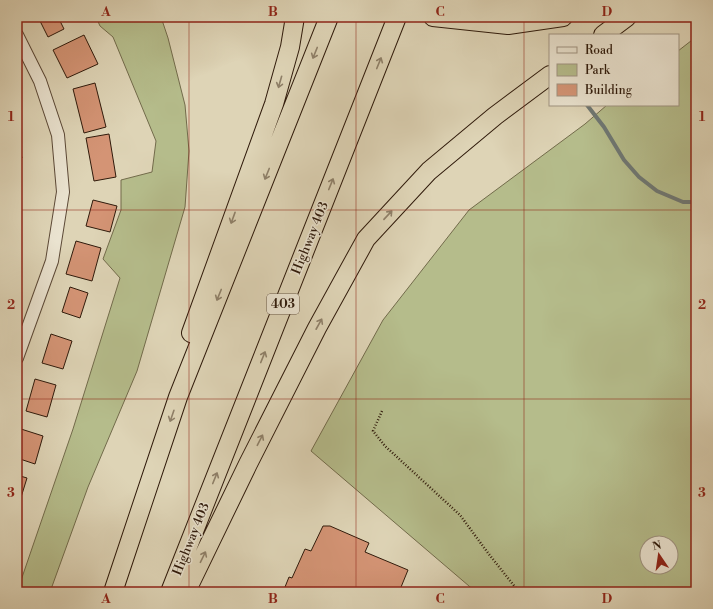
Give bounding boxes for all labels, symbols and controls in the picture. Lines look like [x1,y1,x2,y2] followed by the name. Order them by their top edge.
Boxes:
[100,4,111,20] text: A
[268,4,278,20] text: B
[435,4,445,20] text: C
[602,4,612,20] text: D
[549,34,679,106] legend
[585,43,613,58] text: Road
[311,47,318,59] one-way arrow
[376,57,383,69] one-way arrow
[585,63,611,78] text: Park
[276,75,283,88] one-way arrow
[584,83,633,98] text: Building
[8,109,15,125] text: 1
[699,109,706,125] text: 1
[263,168,270,180] one-way arrow
[328,178,336,190] one-way arrow
[288,199,332,277] street label: Highway 403
[383,210,393,220] one-way arrow
[228,212,236,224] one-way arrow
[215,288,223,300] one-way arrow
[267,294,299,314] road number: 403
[7,297,15,313] text: 2
[698,297,706,313] text: 2
[315,318,323,330] one-way arrow
[259,351,267,363] one-way arrow
[168,409,175,422] one-way arrow
[257,434,264,446] one-way arrow
[211,472,219,484] one-way arrow
[7,485,15,501] text: 3
[698,485,706,501] text: 3
[169,500,213,578] street label: Highway 403
[639,535,679,575] north arrow
[651,538,663,554] text: N
[200,551,207,563] one-way arrow
[100,591,111,607] text: A
[268,591,278,607] text: B
[435,591,445,607] text: C
[602,591,612,607] text: D

